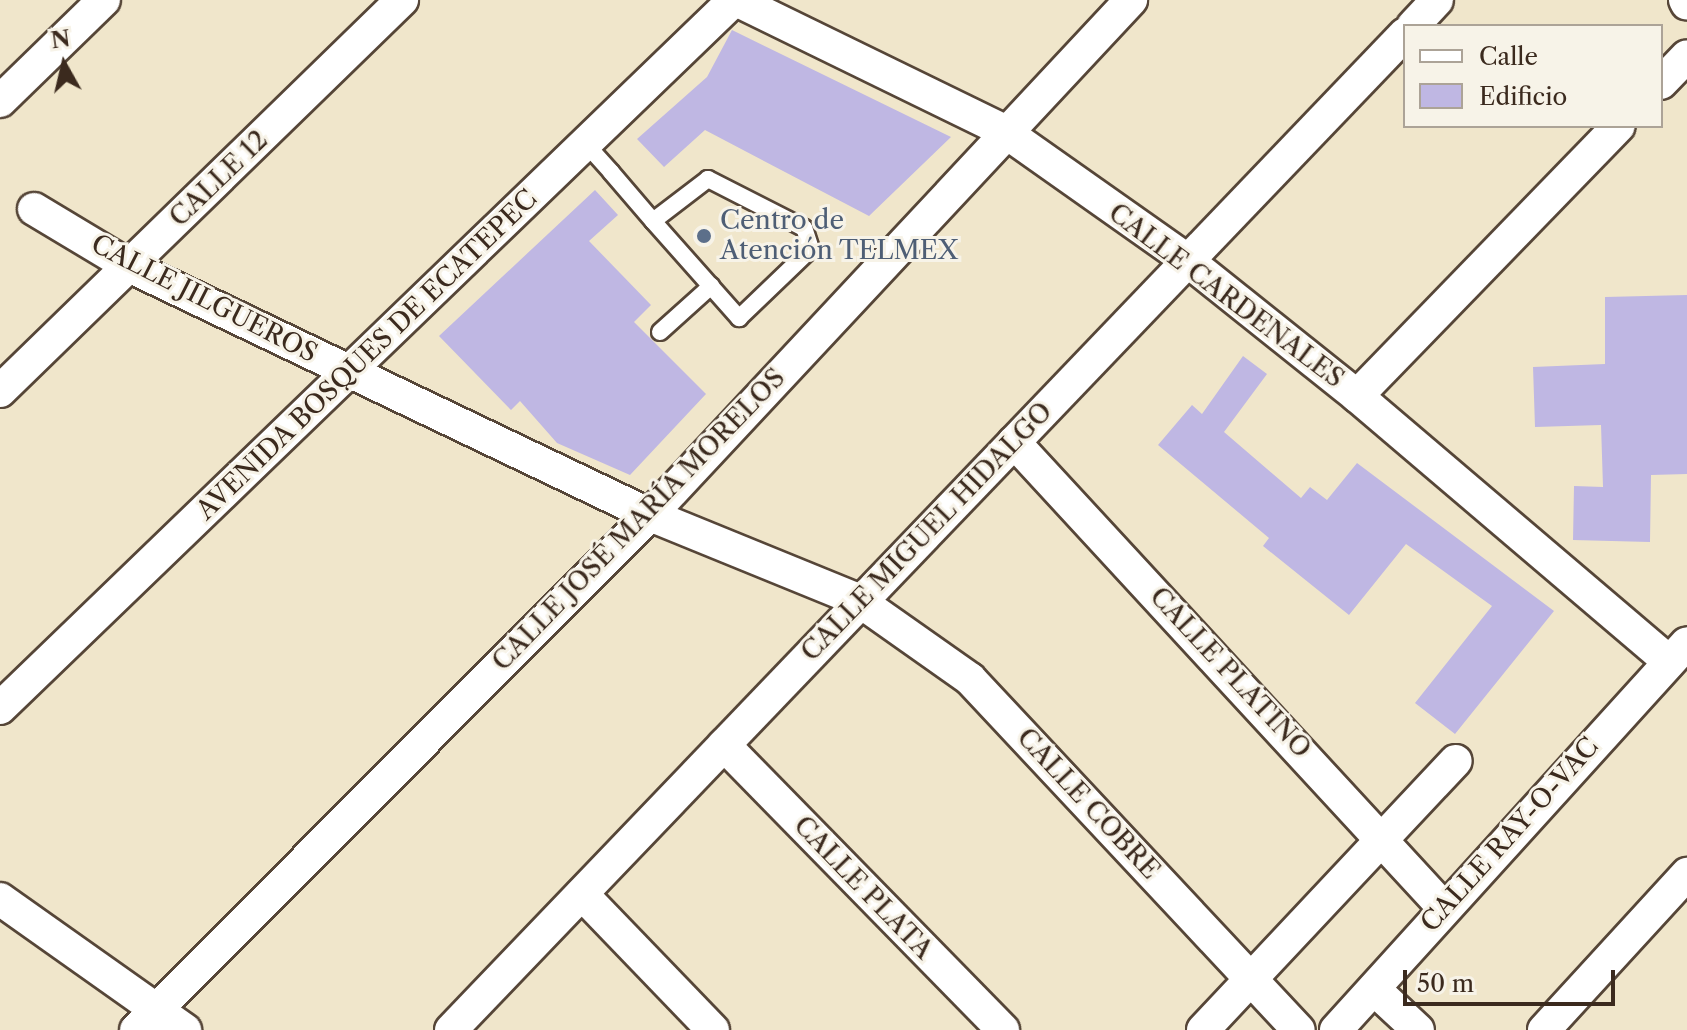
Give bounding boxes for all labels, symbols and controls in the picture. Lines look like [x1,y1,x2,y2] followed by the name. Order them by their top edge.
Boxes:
[24,24,104,104] north arrow
[1403,24,1663,128] legend
[49,25,72,54] text: N
[1479,42,1538,71] text: Calle
[1479,82,1567,111] text: Edificio
[164,125,274,233] street label: CALLE 12
[190,183,544,527] street label: AVENIDA BOSQUES DE ECATEPEC
[1102,197,1350,395] street label: CALLE CARDENALES
[720,205,959,266] place label: Centro de Atención TELMEX
[695,227,713,245] marker: Centro de Atención TELMEX
[86,228,322,370] street label: CALLE JILGUEROS
[486,362,792,678] street label: CALLE JOSÉ MARÍA MORELOS
[795,396,1059,668] street label: CALLE MIGUEL HIDALGO
[1143,581,1317,765] street label: CALLE PLATINO
[1010,722,1166,886] street label: CALLE COBRE
[1415,731,1605,939] street label: CALLE RAY-O-VAC
[787,810,939,966] street label: CALLE PLATA
[1407,954,1619,1004] scale bar
[1417,969,1474,998] text: 50 m

